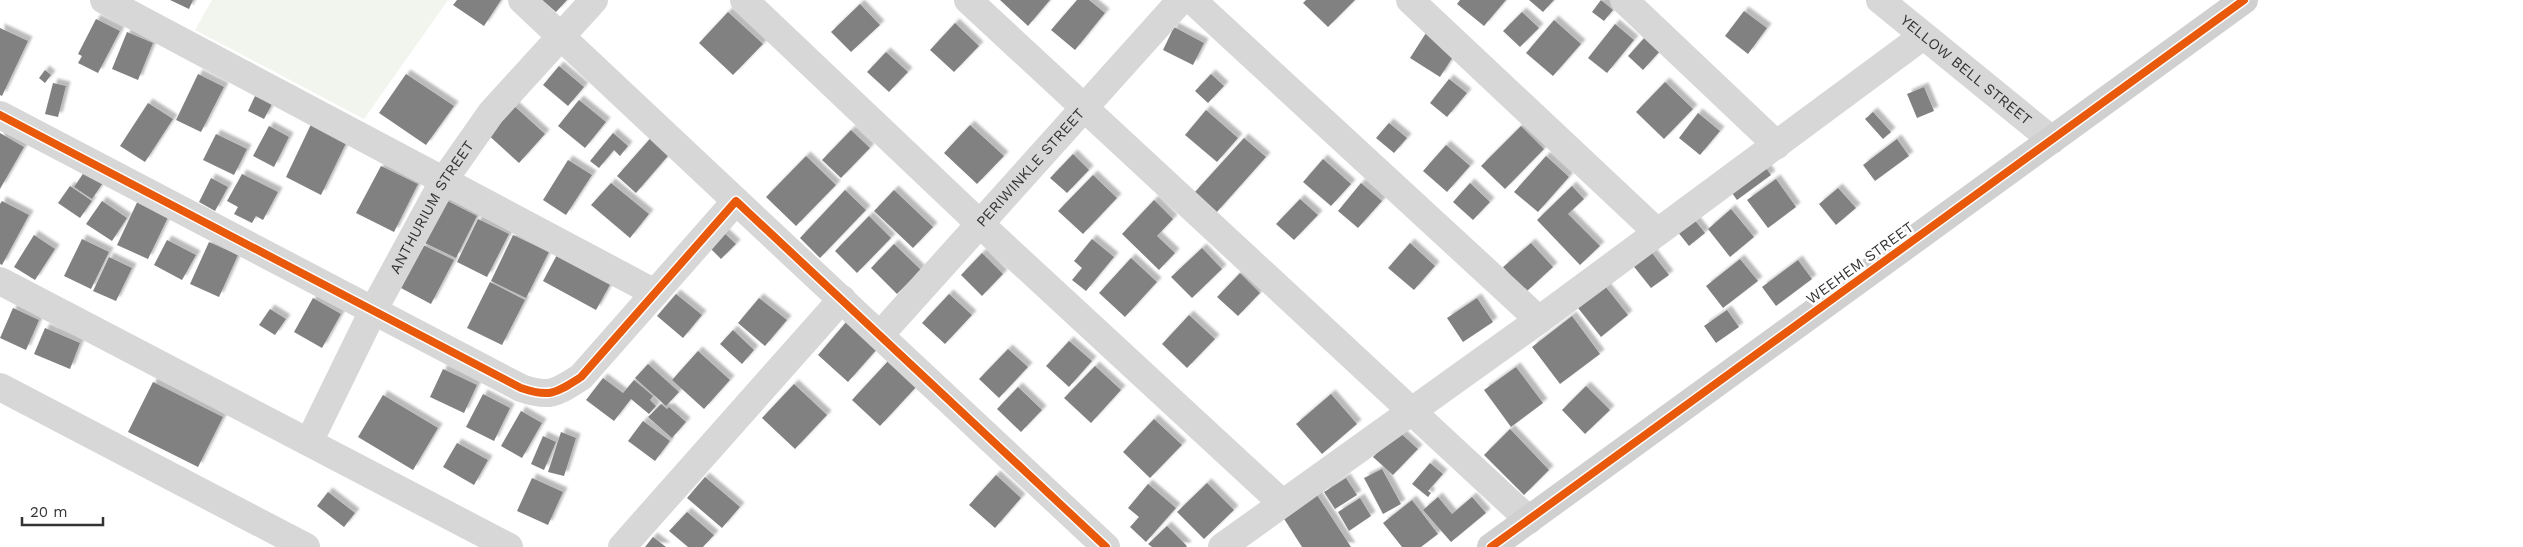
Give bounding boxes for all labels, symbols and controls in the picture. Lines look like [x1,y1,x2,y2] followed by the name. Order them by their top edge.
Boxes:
[1897,11,2035,129] street label: YELLOW BELL STREET
[973,105,1088,231] street label: PERIWINKLE STREET
[386,137,478,277] street label: ANTHURIUM STREET
[1803,218,1917,308] street label: WEEHEM STREET
[22,494,104,526] scale bar
[30,503,68,521] text: 20 m

